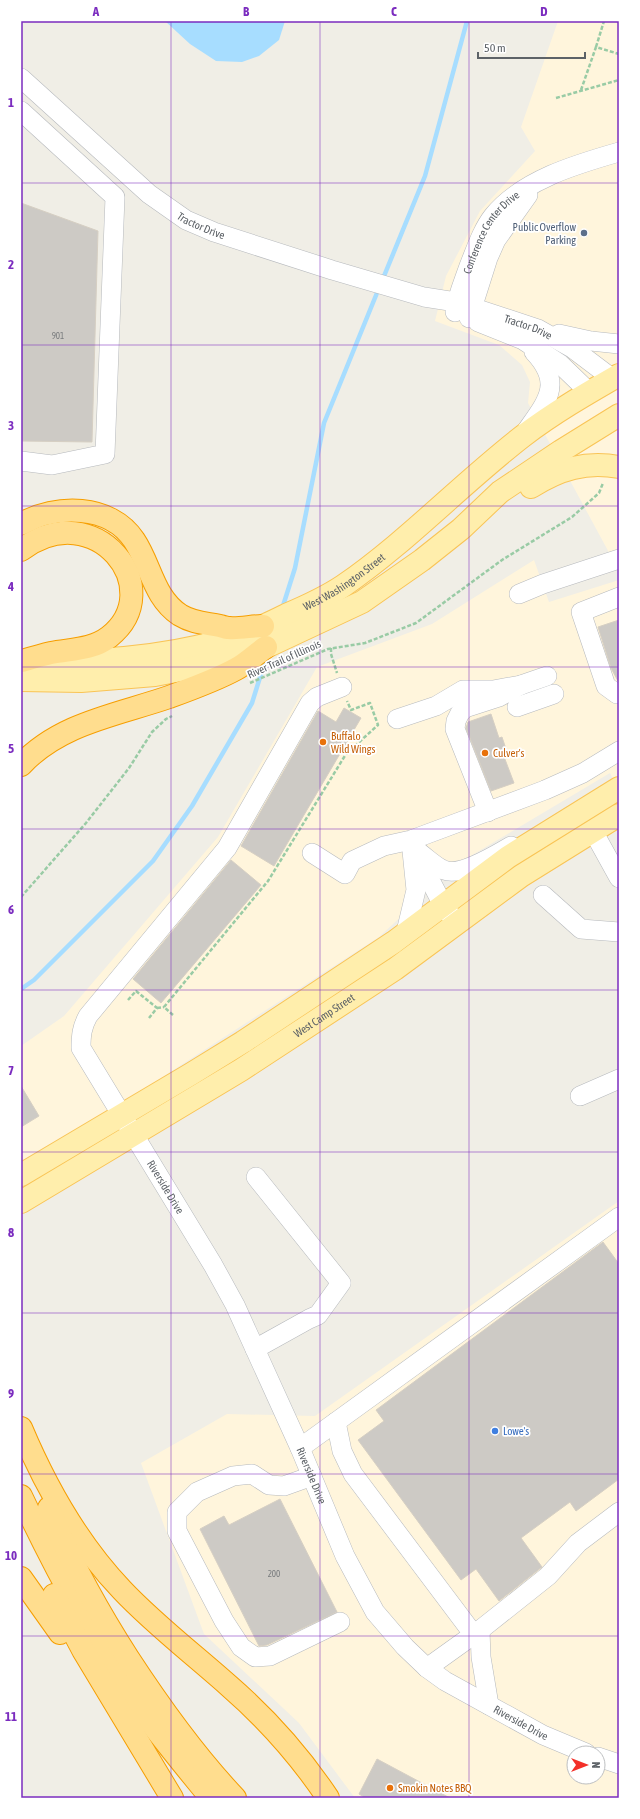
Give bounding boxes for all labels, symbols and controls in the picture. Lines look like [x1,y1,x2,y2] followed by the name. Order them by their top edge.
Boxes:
[92,4,100,19] text: A
[243,4,250,19] text: B
[391,4,397,19] text: C
[540,4,548,19] text: D
[478,34,585,60] scale bar
[484,41,506,55] text: 50 m
[8,95,14,110] text: 1
[461,188,521,275] street label: Conference Center Drive
[175,210,226,241] street label: Tractor Drive
[513,221,576,246] place label: Public Overflow Parking
[579,228,589,238] marker: Public Overflow Parking
[8,257,14,272] text: 2
[503,312,554,342] street label: Tractor Drive
[52,331,64,341] house number: 901
[8,418,14,433] text: 3
[301,551,387,613] street label: West Washington Street
[7,579,14,594] text: 4
[245,637,323,681] street label: River Trail of Illinois
[331,730,376,755] place label: Buffalo Wild Wings
[318,737,328,747] marker: Buffalo Wild Wings
[8,741,14,756] text: 5
[493,747,525,759] place label: Culver's
[480,748,490,758] marker: Culver's
[8,902,14,917] text: 6
[292,991,357,1040] street label: West Camp Street
[8,1063,14,1078] text: 7
[145,1158,186,1216] street label: Riverside Drive
[8,1225,14,1240] text: 8
[8,1386,14,1401] text: 9
[503,1425,529,1437] place label: Lowe's
[490,1426,500,1436] marker: Lowe's
[294,1445,329,1506] street label: Riverside Drive
[5,1548,17,1563] text: 10
[268,1569,280,1579] house number: 200
[492,1703,550,1742] street label: Riverside Drive
[5,1709,17,1724] text: 11
[566,1745,606,1785] north arrow
[590,1762,602,1768] text: N
[398,1782,472,1794] place label: Smokin Notes BBQ
[385,1783,395,1793] marker: Smokin Notes BBQ

